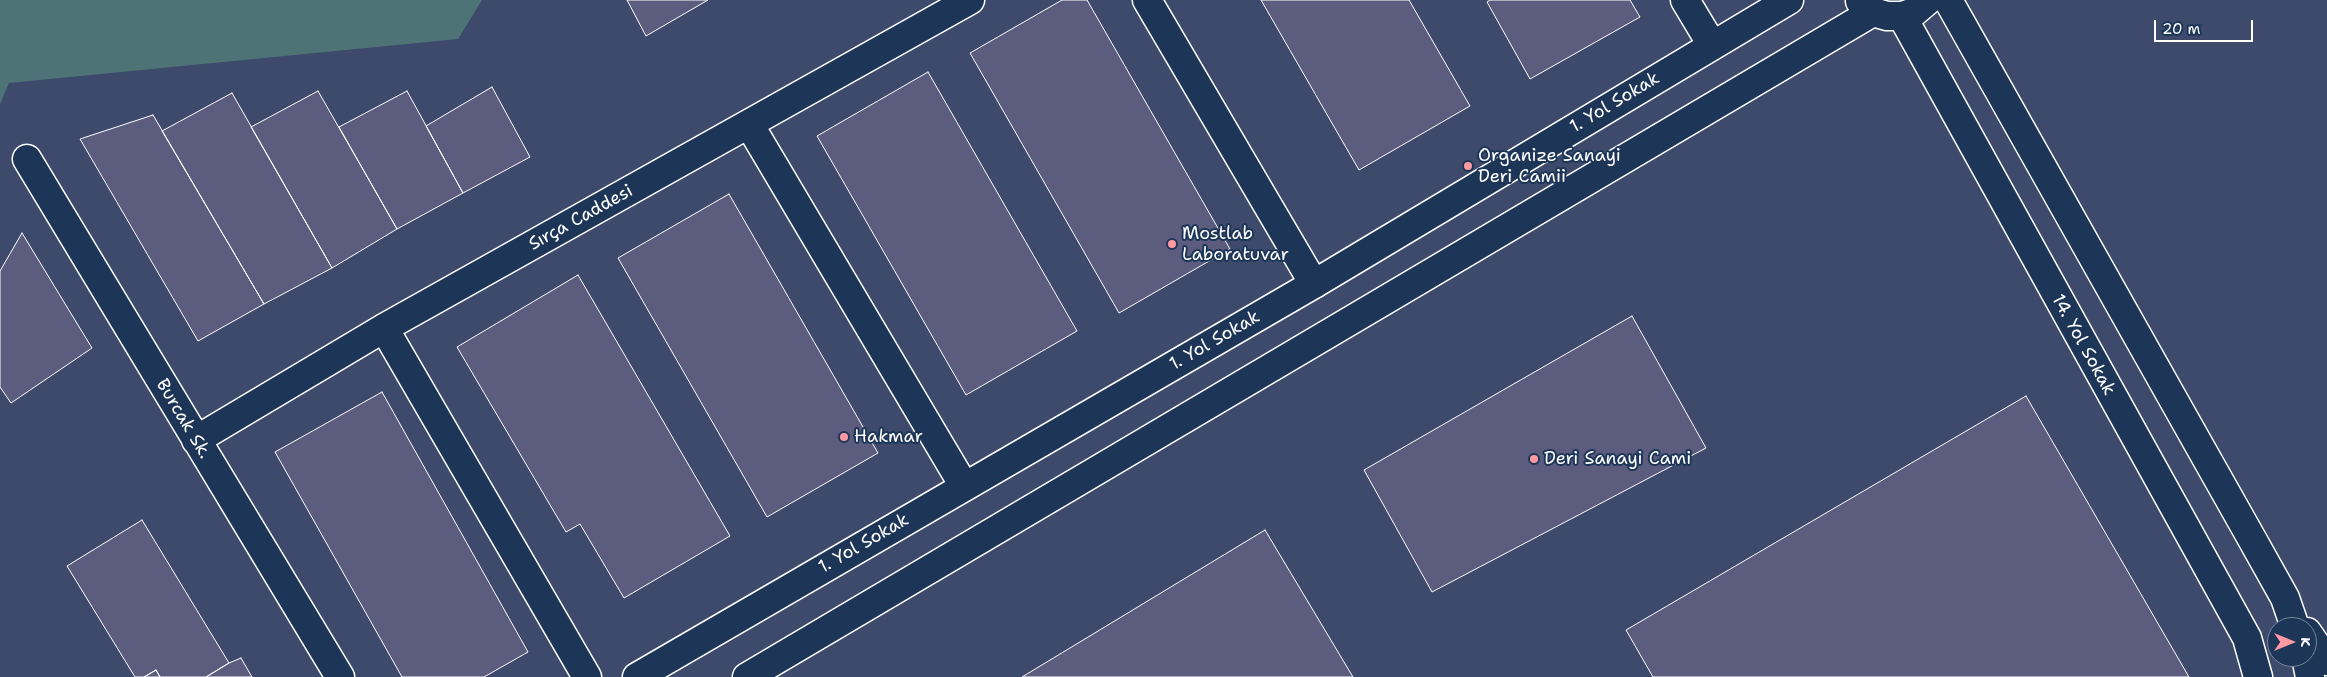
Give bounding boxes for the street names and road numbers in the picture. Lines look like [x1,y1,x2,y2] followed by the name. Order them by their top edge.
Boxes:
[1566,68,1664,138] street label: 1. Yol Sokak
[525,180,637,256] street label: Sırça Caddesi
[2046,291,2120,399] street label: 14. Yol Sokak
[1166,307,1264,375] street label: 1. Yol Sokak
[151,375,215,463] street label: Burcak Sk.
[815,510,913,578] street label: 1. Yol Sokak

